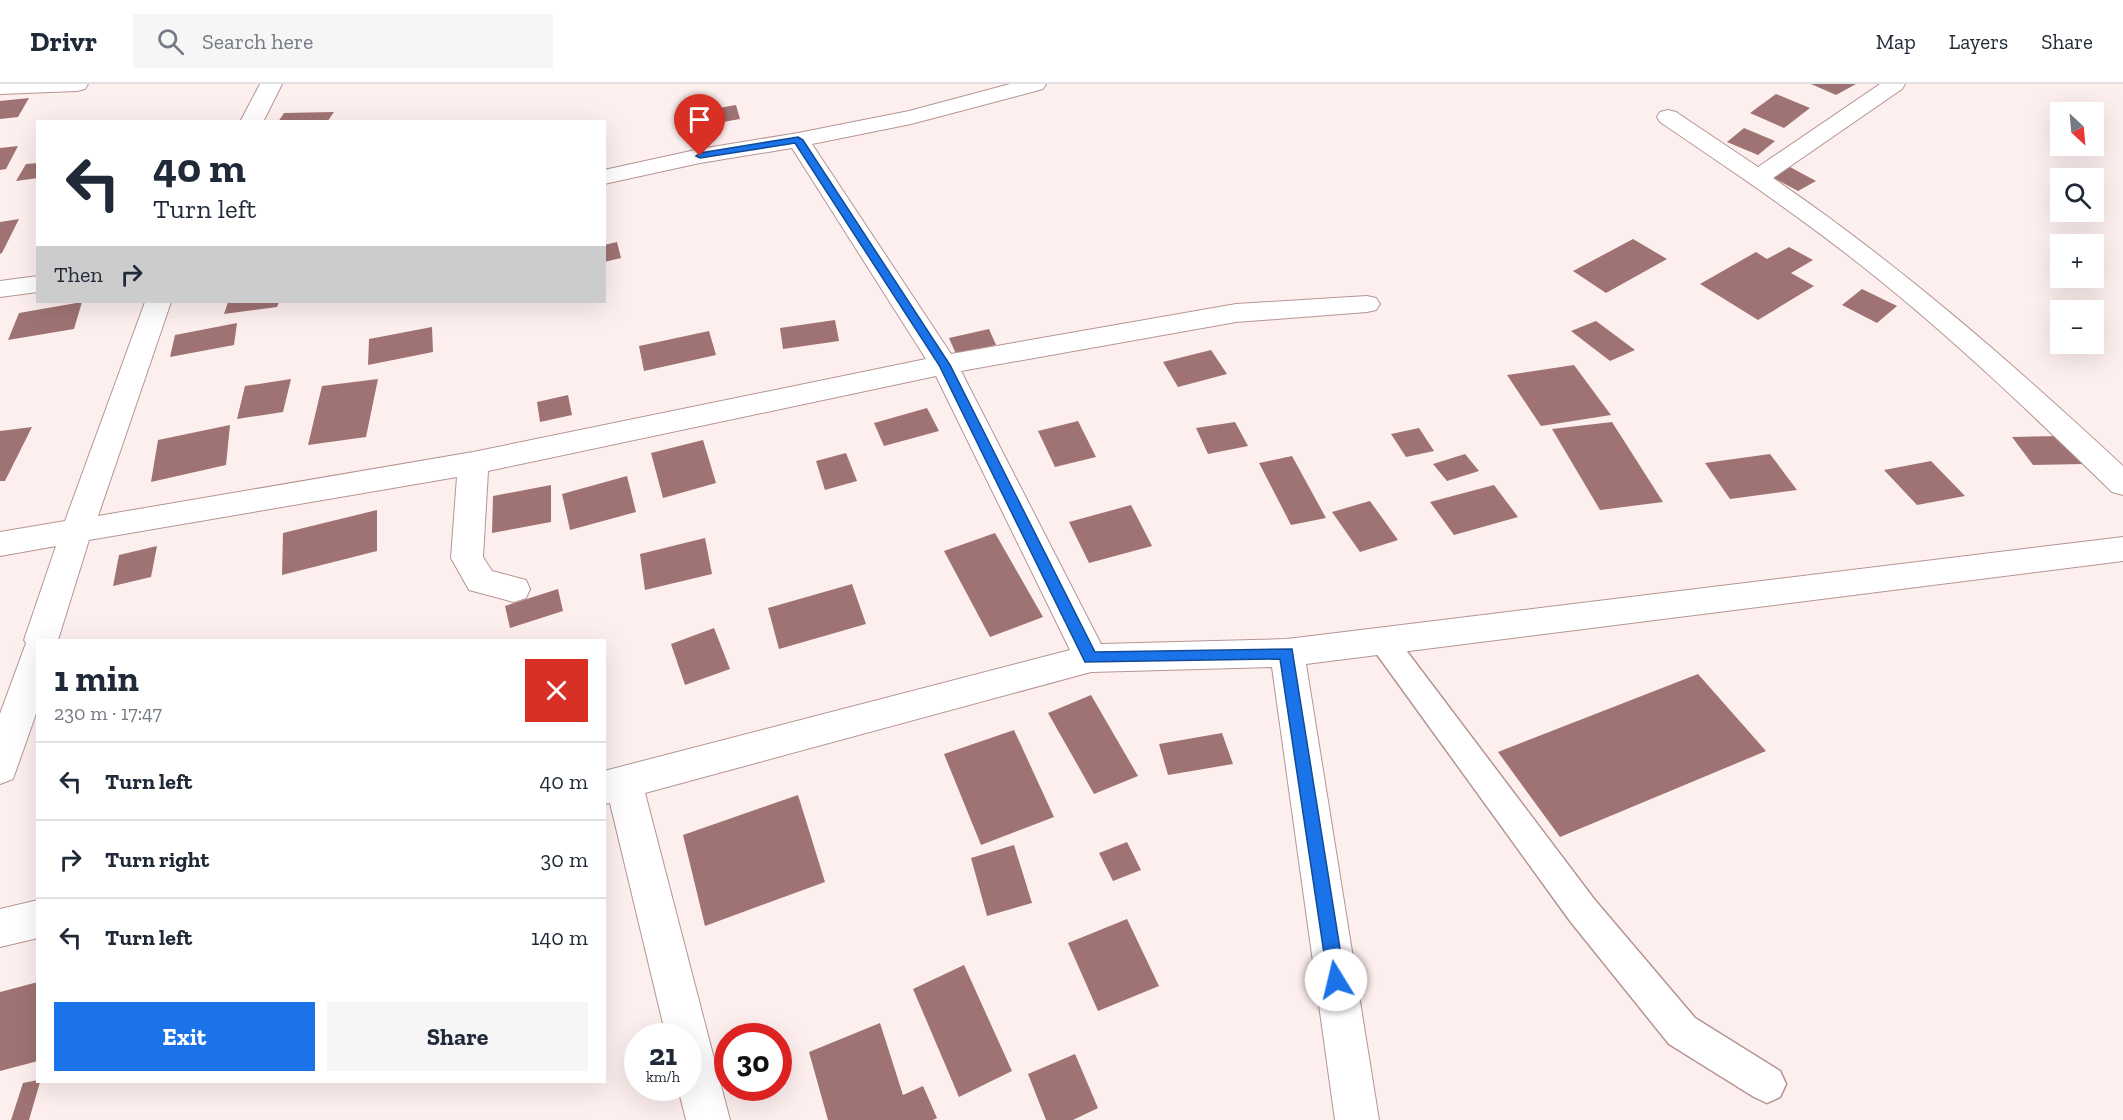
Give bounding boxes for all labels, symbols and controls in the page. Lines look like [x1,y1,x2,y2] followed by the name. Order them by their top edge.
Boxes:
[133,14,553,68] search box
[30,25,97,58] text: Drivr
[154,25,187,58] icon: search
[202,28,313,55] text: Search here
[1876,29,1916,54] text: Map
[1949,29,2008,54] text: Layers
[2041,29,2093,54] text: Share
[674,94,725,156] pin
[2050,102,2104,156] north arrow
[2050,102,2104,354] map controls
[683,103,716,136] icon: arrive
[153,142,246,193] text: 40 m
[54,144,132,222] icon: left
[2050,168,2104,222] button: search
[153,193,256,225] text: Turn left
[2050,234,2104,288] button: +
[115,258,148,291] icon: right
[54,261,103,288] text: Then
[2050,300,2104,354] button: −
[54,657,139,700] text: 1 min
[525,659,588,722] button: close
[54,701,162,725] text: 230 m · 17:47
[54,765,87,798] icon: left
[105,768,192,795] text: Turn left
[539,768,588,795] text: 40 m
[54,843,87,876] icon: right
[105,846,209,873] text: Turn right
[541,846,588,873] text: 30 m
[54,921,87,954] icon: left
[105,924,192,951] text: Turn left
[531,924,588,951] text: 140 m
[1304,948,1368,1012] position arrow
[54,1002,315,1071] button: Exit
[327,1002,588,1071] button: Share
[714,1023,792,1101] speed limit sign: 30
[649,1037,677,1073] text: 21
[646,1068,680,1086] text: km/h

